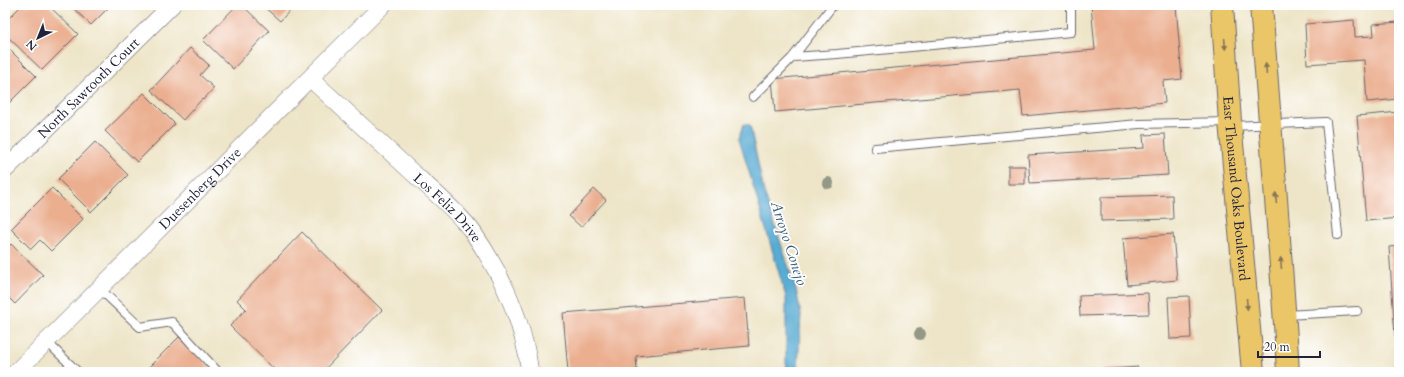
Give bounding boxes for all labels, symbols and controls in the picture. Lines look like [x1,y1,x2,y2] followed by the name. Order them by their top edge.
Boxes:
[18,18,58,58] north arrow
[34,33,144,143] street label: North Sawtooth Court
[23,36,40,54] text: N
[1221,38,1228,50] one-way arrow
[1262,63,1269,75] one-way arrow
[1218,96,1254,282] street label: East Thousand Oaks Boulevard
[155,143,245,234] street label: Duesenberg Drive
[409,169,486,246] street label: Los Feliz Drive
[1273,192,1280,204] one-way arrow
[766,197,812,288] water label: Arroyo Conejo
[1277,257,1284,269] one-way arrow
[1244,298,1251,310] one-way arrow
[1258,333,1320,359] scale bar
[1264,339,1291,355] text: 20 m

